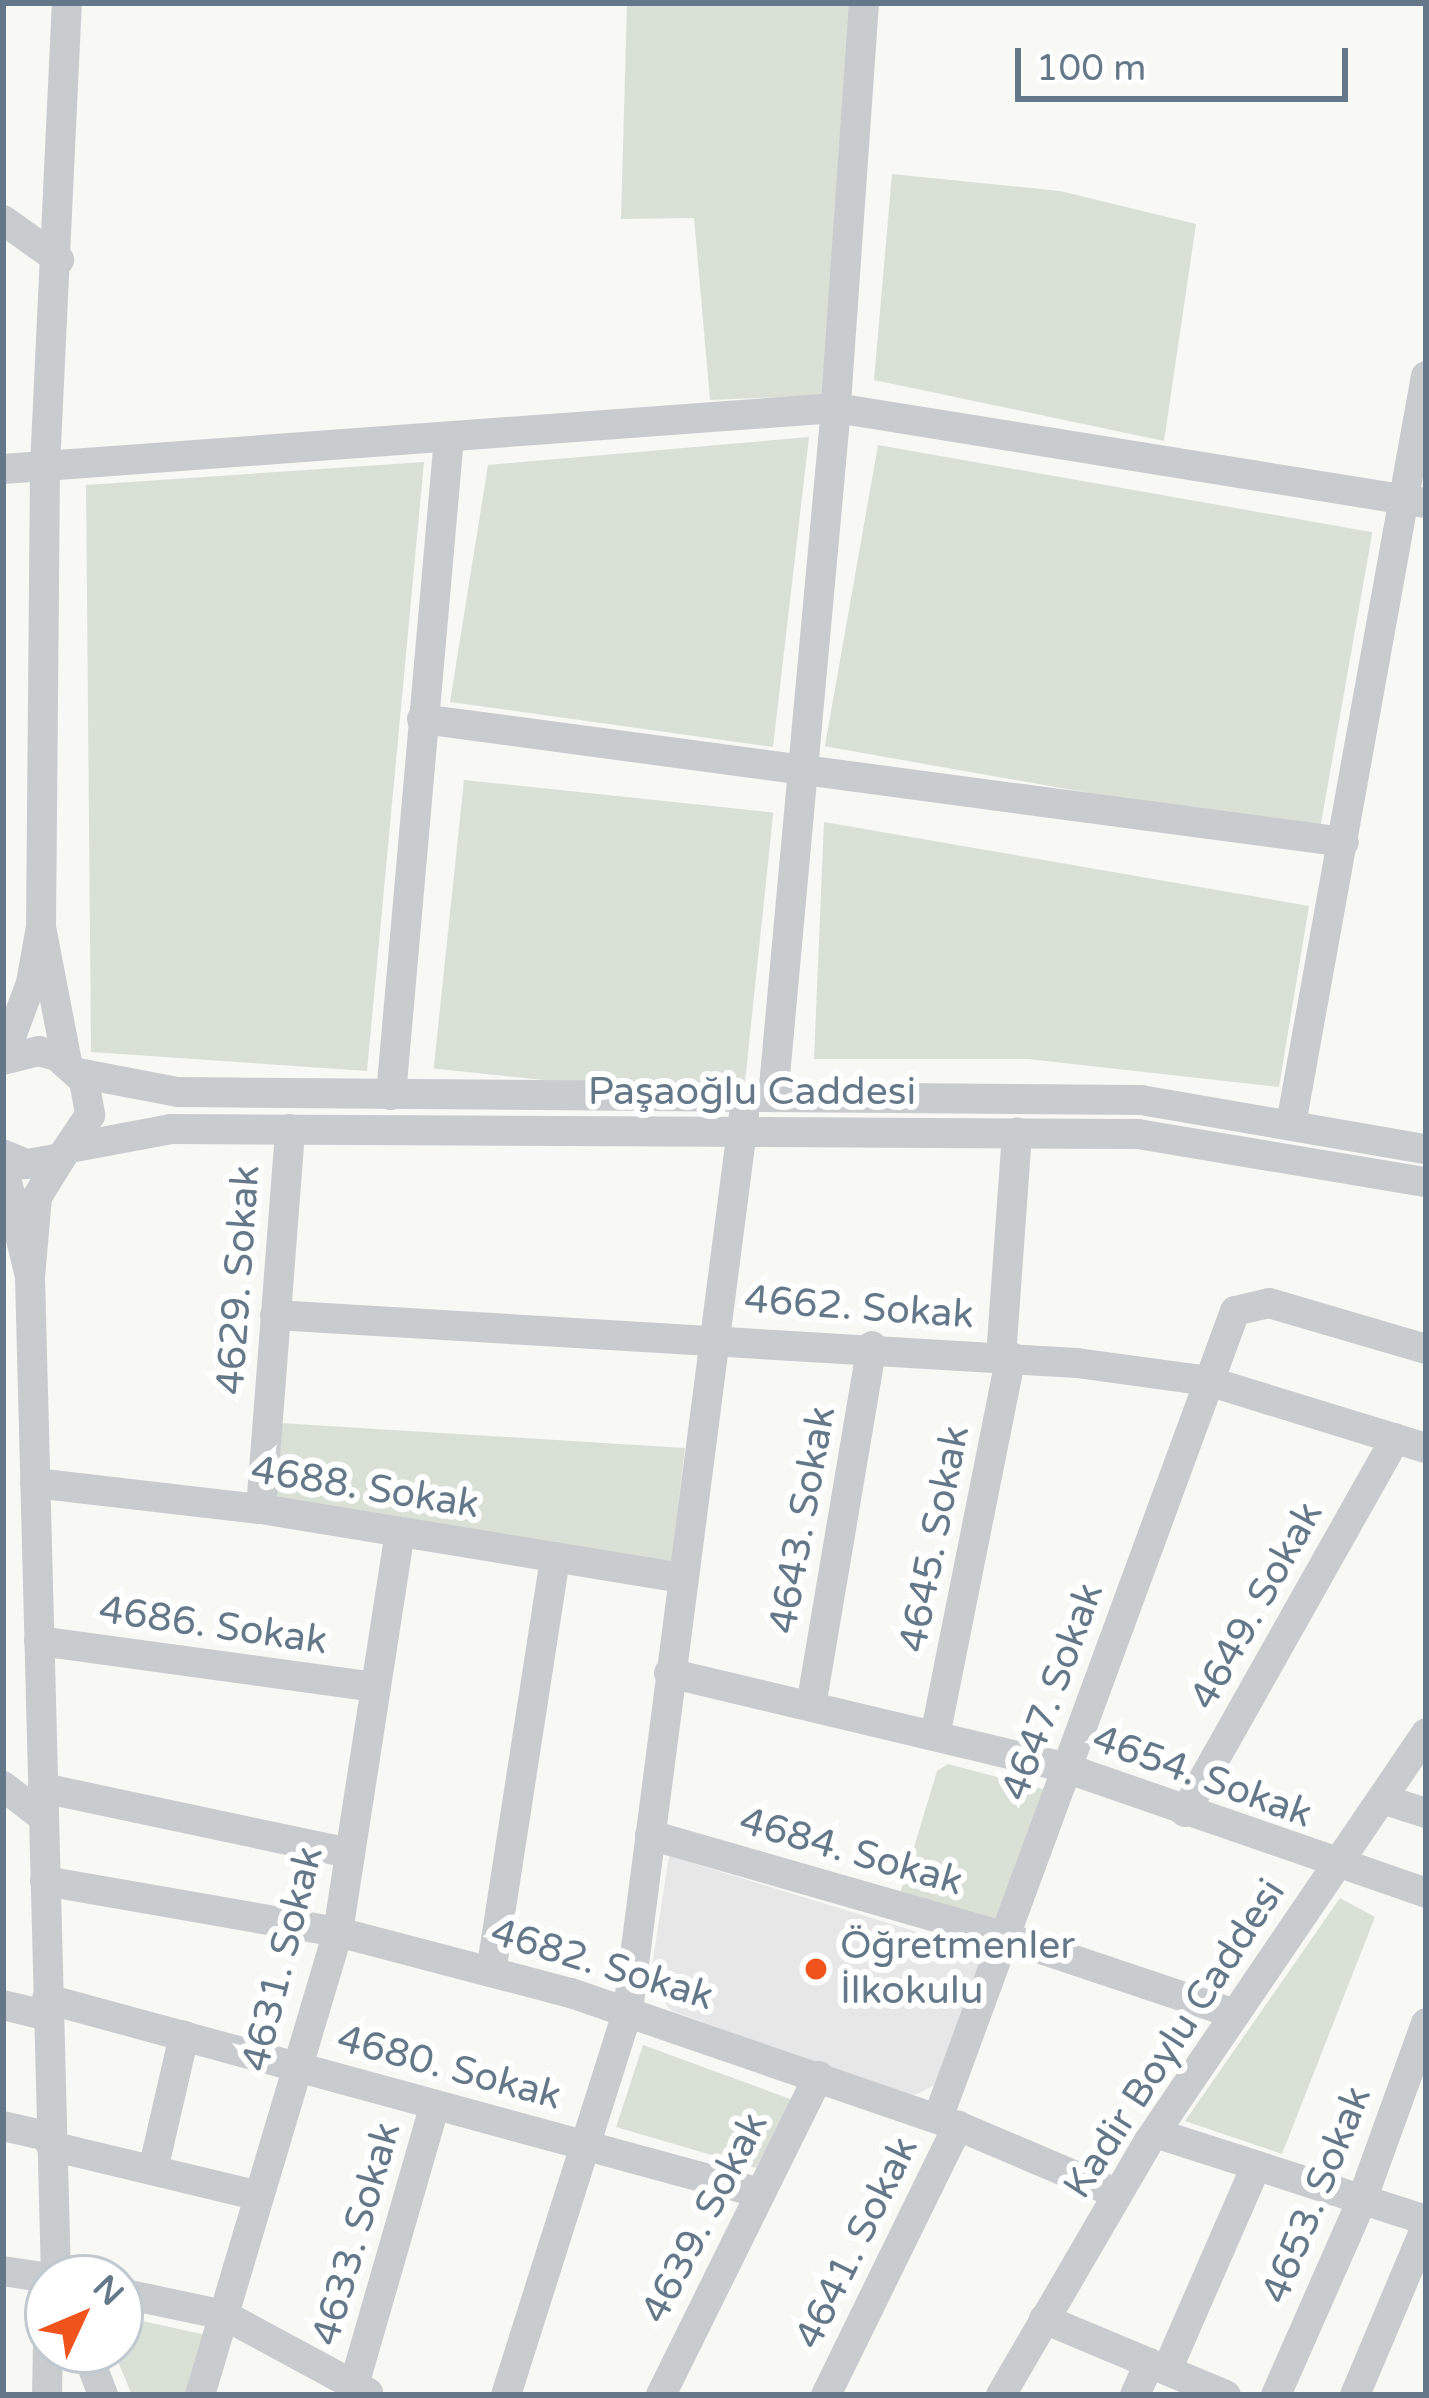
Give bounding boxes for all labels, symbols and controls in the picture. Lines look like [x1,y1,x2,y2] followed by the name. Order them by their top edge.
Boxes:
[1021,24,1354,98] scale bar
[1036,47,1146,90] text: 100 m
[588,1069,916,1115] street label: Paşaoğlu Caddesi
[208,1164,270,1396] street label: 4629. Sokak
[743,1277,975,1339] street label: 4662. Sokak
[760,1403,846,1637] street label: 4643. Sokak
[890,1422,980,1656] street label: 4645. Sokak
[248,1447,482,1529] street label: 4688. Sokak
[1181,1494,1333,1718] street label: 4649. Sokak
[992,1577,1114,1807] street label: 4647. Sokak
[96,1587,330,1665] street label: 4686. Sokak
[1086,1716,1318,1838] street label: 4654. Sokak
[734,1798,968,1906] street label: 4684. Sokak
[232,1842,334,2076] street label: 4631. Sokak
[1054,1871,1296,2207] street label: Kadir Boylu Caddesi
[485,1909,719,2021] street label: 4682. Sokak
[840,1924,1075,2015] place label: Öğretmenler İlkokulu
[803,1956,829,1982] marker: Öğretmenler İlkokulu
[332,2016,566,2120] street label: 4680. Sokak
[1252,2080,1382,2310] street label: 4653. Sokak
[632,2105,778,2331] street label: 4639. Sokak
[303,2117,411,2351] street label: 4633. Sokak
[786,2129,928,2357] street label: 4641. Sokak
[24,2254,144,2374] north arrow
[85,2268,131,2314] text: N

